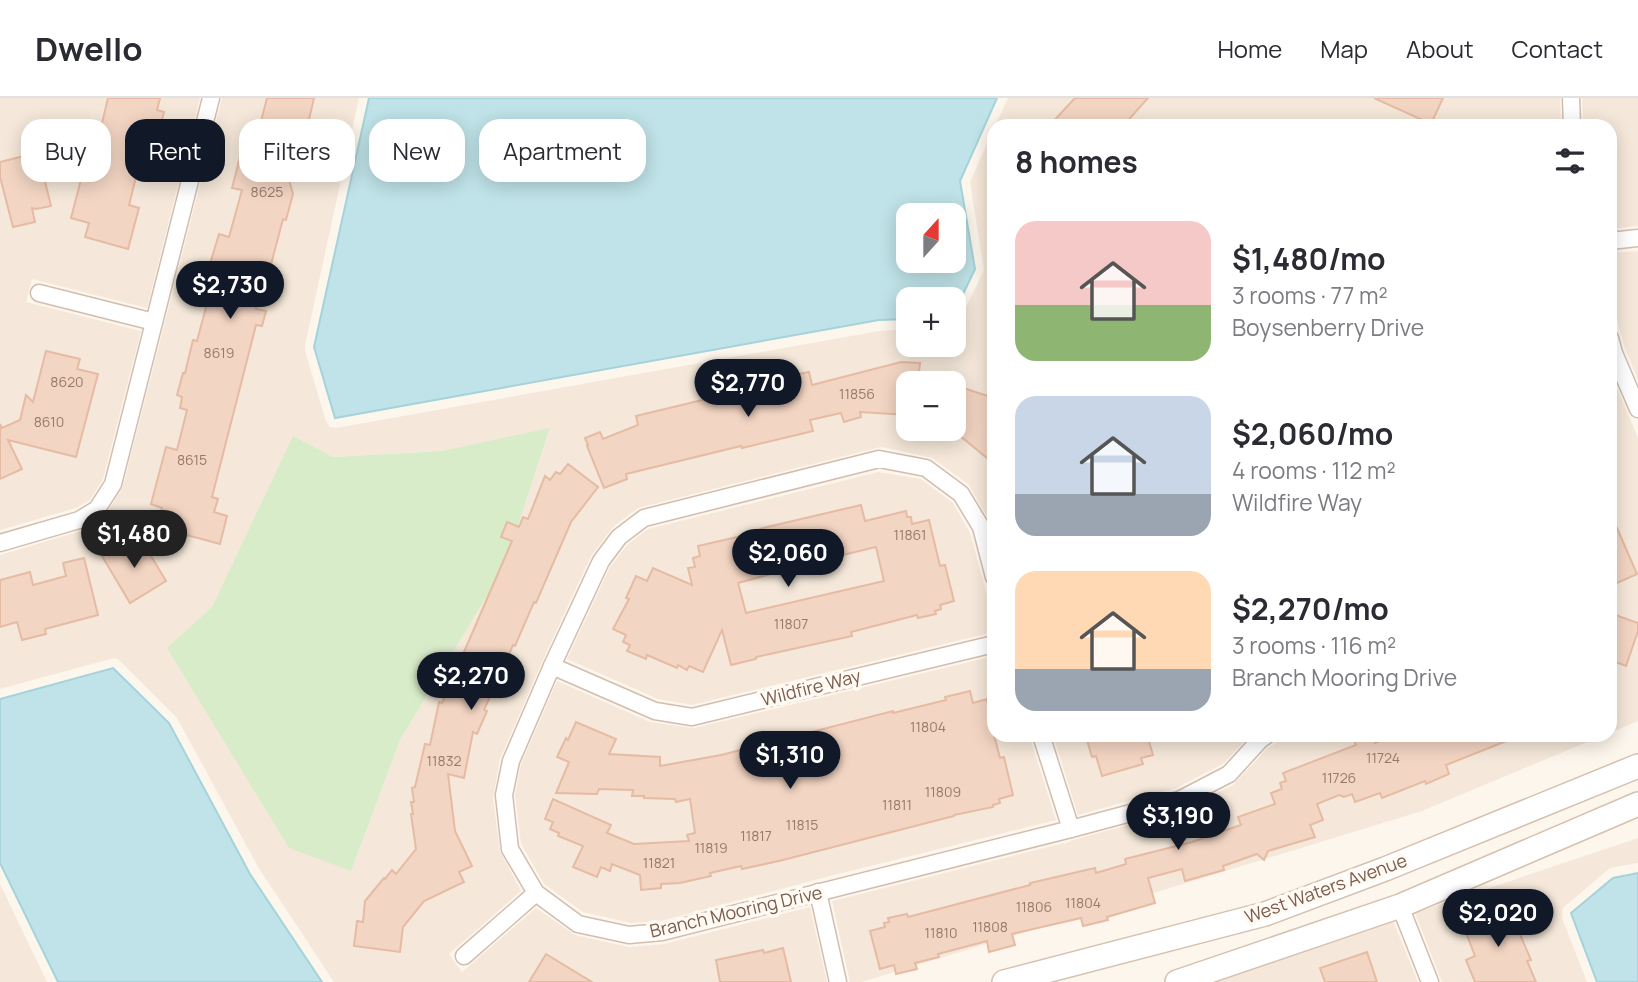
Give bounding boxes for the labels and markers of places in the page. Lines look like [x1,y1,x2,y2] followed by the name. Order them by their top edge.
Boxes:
[173,262,287,321] pin: $2,730
[691,360,805,419] pin: $2,770
[77,510,191,570] pin: $1,480
[731,530,845,589] pin: $2,060
[414,652,528,712] pin: $2,270
[733,732,847,791] pin: $1,310
[1121,792,1235,852] pin: $3,190
[1441,890,1555,949] pin: $2,020

